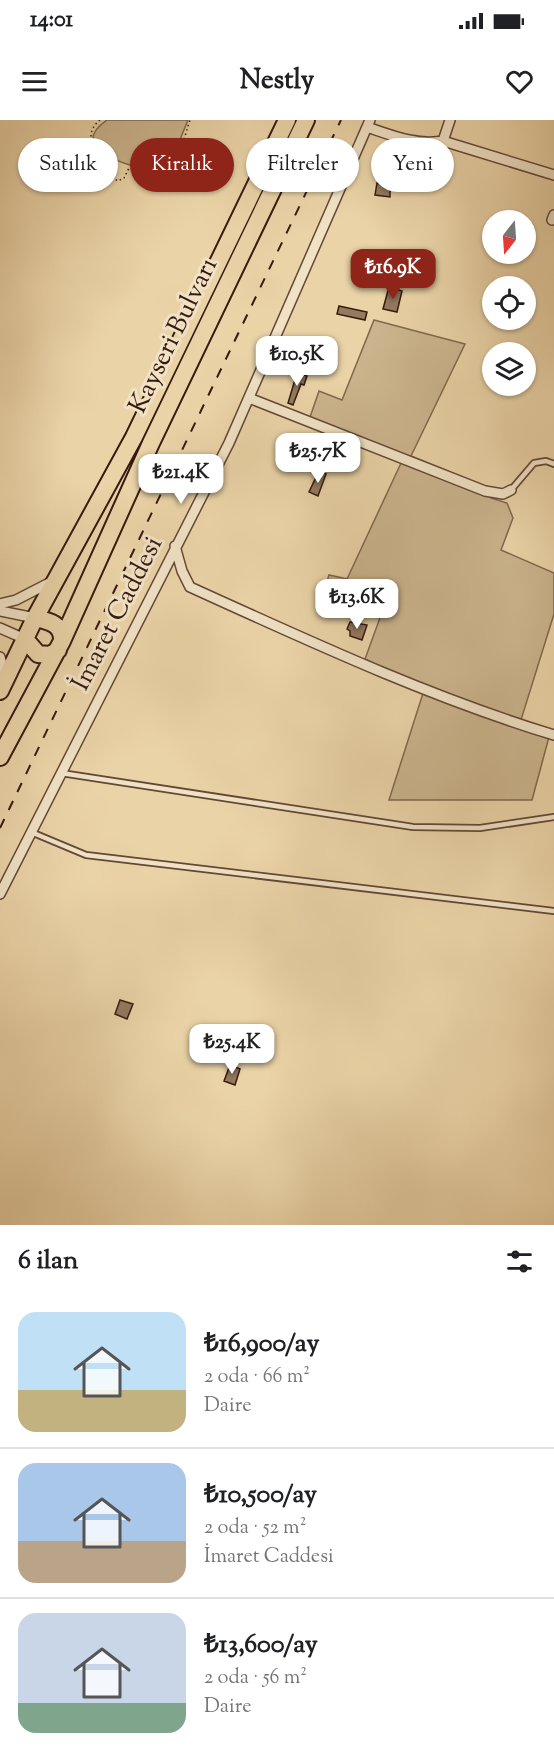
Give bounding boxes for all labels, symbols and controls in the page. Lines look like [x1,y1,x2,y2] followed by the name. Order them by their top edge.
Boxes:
[30,5,73,37] text: 14:01
[240,62,314,101] text: Nestly
[18,65,51,98] icon: menu
[503,65,536,98] icon: heart
[18,138,118,192] chip: Satılık
[130,138,234,192] chip: Kiralık
[246,138,359,192] chip: Filtreler
[371,138,454,192] chip: Yeni
[482,210,536,264] north arrow
[482,210,536,396] map controls
[344,249,442,300] pin: ₺16.9K
[120,252,228,420] street label: Kayseri Bulvarı
[365,254,421,283] text: ₺16.9K
[482,276,536,330] button: locate
[248,336,346,387] pin: ₺10.5K
[270,341,324,370] text: ₺10.5K
[482,342,536,396] button: layers
[269,433,367,484] pin: ₺25.7K
[289,438,347,467] text: ₺25.7K
[132,454,230,505] pin: ₺21.4K
[152,459,210,488] text: ₺21.4K
[63,530,173,698] street label: İmaret Caddesi
[308,579,406,630] pin: ₺13.6K
[329,584,385,613] text: ₺13.6K
[183,1024,281,1075] pin: ₺25.4K
[203,1029,261,1058] text: ₺25.4K
[18,1243,78,1280] text: 6 ilan
[503,1245,536,1278] icon: filters
[204,1326,319,1363] text: ₺16,900/ay
[66,1336,138,1408] icon: home
[204,1363,310,1392] text: 2 oda · 66 m²
[204,1392,251,1421] text: Daire
[204,1477,317,1514] text: ₺10,500/ay
[66,1487,138,1559] icon: home
[204,1514,306,1543] text: 2 oda · 52 m²
[204,1543,334,1572] text: İmaret Caddesi
[204,1627,318,1664] text: ₺13,600/ay
[66,1637,138,1709] icon: home
[204,1664,307,1693] text: 2 oda · 56 m²
[204,1693,251,1722] text: Daire

